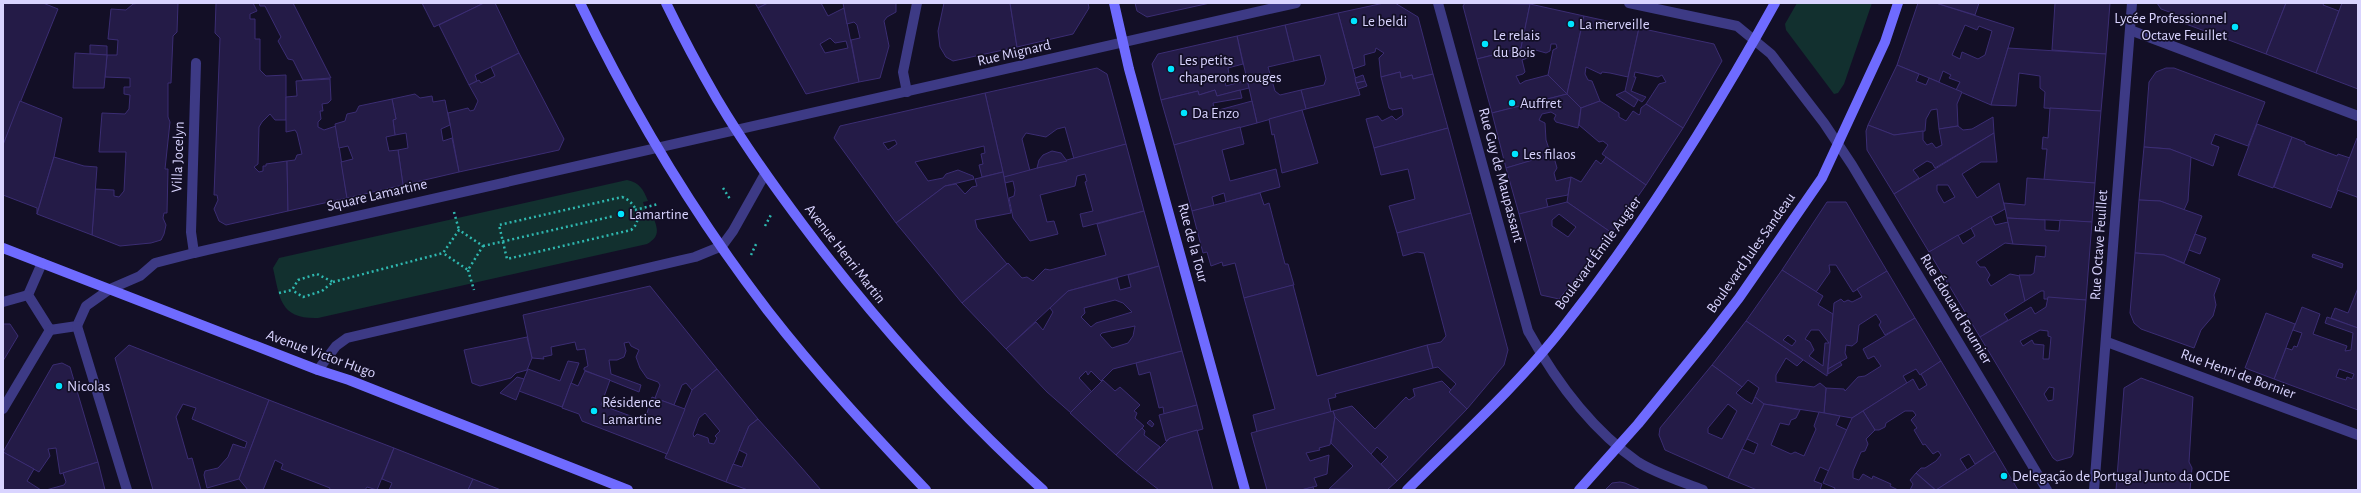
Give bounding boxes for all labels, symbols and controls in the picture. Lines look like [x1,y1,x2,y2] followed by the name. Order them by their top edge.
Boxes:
[2114,11,2227,43] place label: Lycée Professionnel Octave Feuillet
[1362,14,1407,29] place label: Le beldi
[1349,16,1359,26] marker: Le beldi
[1579,17,1650,32] place label: La merveille
[1566,19,1576,29] marker: La merveille
[2230,22,2240,32] marker: Lycée Professionnel Octave Feuillet
[1493,28,1540,60] place label: Le relais du Bois
[976,37,1052,69] street label: Rue Mignard
[1480,39,1490,49] marker: Le relais du Bois
[1179,53,1281,85] place label: Les petits chaperons rouges
[1166,64,1176,74] marker: Les petits chaperons rouges
[1520,96,1562,111] place label: Auffret
[1507,98,1517,108] marker: Auffret
[1192,106,1239,121] place label: Da Enzo
[1476,106,1526,244] street label: Rue Guy de Maupassant
[1179,108,1189,118] marker: Da Enzo
[169,121,187,193] street label: Villa Jocelyn
[1523,147,1576,162] place label: Les filaos
[1510,149,1520,159] marker: Les filaos
[325,176,429,214] street label: Square Lamartine
[2088,189,2110,301] street label: Rue Octave Feuillet
[1704,190,1798,316] street label: Boulevard Jules Sandeau
[1550,192,1644,312] street label: Boulevard Émile Augier
[802,202,888,306] street label: Avenue Henri Martin
[1175,202,1211,284] street label: Rue de la Tour
[629,207,689,222] place label: Lamartine
[616,209,626,219] marker: Lamartine
[1917,250,1996,367] street label: Rue Édouard Fournier
[264,327,378,381] street label: Avenue Victor Hugo
[2179,346,2297,402] street label: Rue Henri de Bornier
[67,379,110,394] place label: Nicolas
[54,381,64,391] marker: Nicolas
[602,395,662,427] place label: Résidence Lamartine
[589,406,599,416] marker: Résidence Lamartine
[2012,469,2230,484] place label: Delegação de Portugal Junto da OCDE
[1999,471,2009,481] marker: Delegação de Portugal Junto da OCDE

